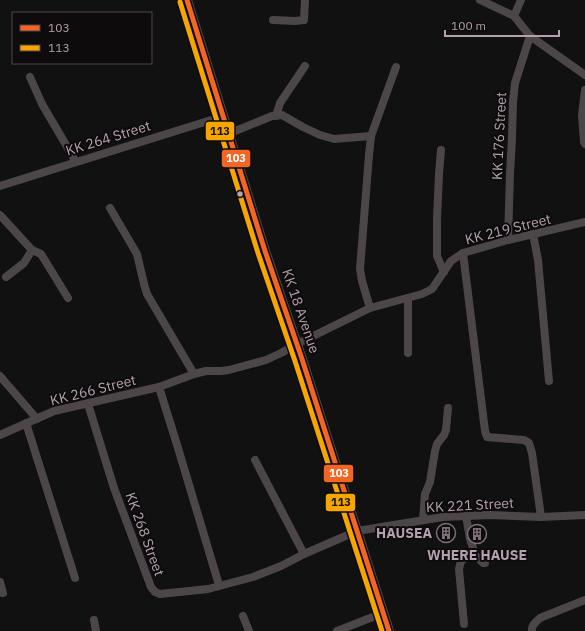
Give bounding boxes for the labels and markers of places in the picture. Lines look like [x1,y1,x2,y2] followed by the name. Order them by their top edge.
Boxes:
[235,189,245,199] unlabelled marker
[435,522,457,544] building icon: HAUSEA
[466,523,488,545] building icon: WHERE HAUSE
[376,524,432,542] place label: HAUSEA
[427,546,527,564] place label: WHERE HAUSE

